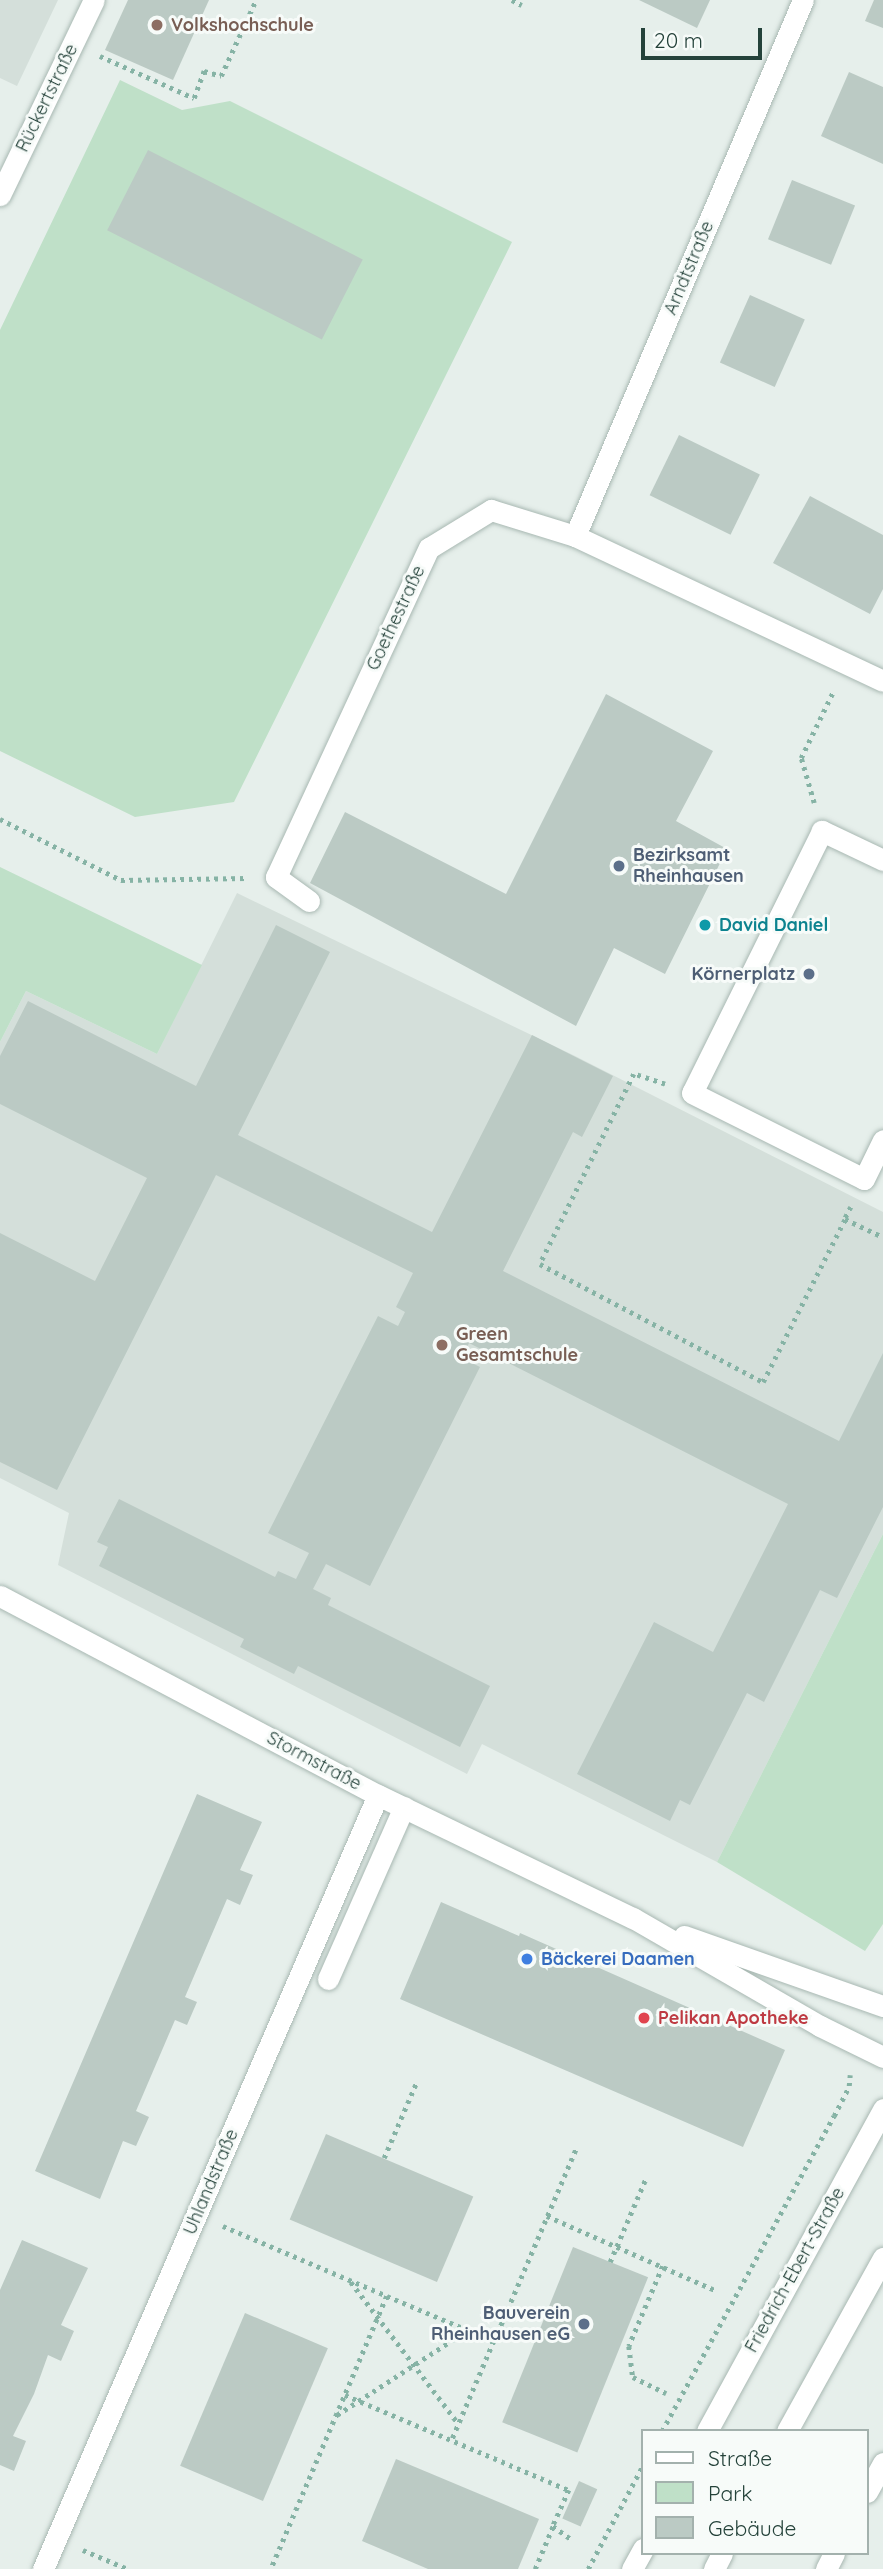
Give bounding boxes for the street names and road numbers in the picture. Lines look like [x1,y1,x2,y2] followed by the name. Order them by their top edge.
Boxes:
[12,40,82,156] street label: Rückertstraße
[660,218,718,318] street label: Arndtstraße
[362,562,430,674] street label: Goethestraße
[263,1727,365,1795] street label: Stormstraße
[179,2126,243,2238] street label: Uhlandstraße
[741,2184,849,2356] street label: Friedrich-Ebert-Straße

